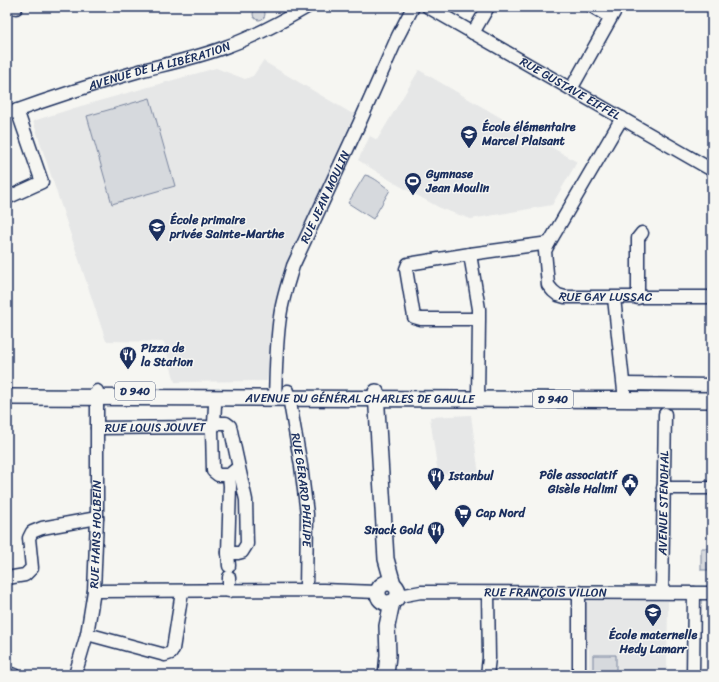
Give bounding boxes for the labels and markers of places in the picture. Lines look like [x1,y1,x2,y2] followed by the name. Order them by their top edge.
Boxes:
[481,116,576,152] place label: École élémentaire Marcel Plaisant
[459,124,479,149] school or university icon: École élémentaire Marcel Plaisant
[425,163,490,199] place label: Gymnase Jean Moulin
[403,171,423,196] sports icon: Gymnase Jean Moulin
[169,209,285,245] place label: École primaire privée Sainte-Marthe
[147,217,167,242] school or university icon: École primaire privée Sainte-Marthe
[140,337,194,373] place label: Pizza de la Station
[118,345,138,370] restaurant icon: Pizza de la Station
[539,464,619,500] place label: Pôle associatif Gisèle Halimi
[448,465,494,487] place label: Istanbul
[426,466,446,491] restaurant icon: Istanbul
[620,472,640,497] public building icon: Pôle associatif Gisèle Halimi
[475,502,526,524] place label: Cap Nord
[453,503,473,528] supermarket icon: Cap Nord
[363,519,425,541] place label: Snack Gold
[426,520,446,545] restaurant icon: Snack Gold
[643,602,663,627] school or university icon: École maternelle Hedy Lamarr
[609,624,697,660] place label: École maternelle Hedy Lamarr

